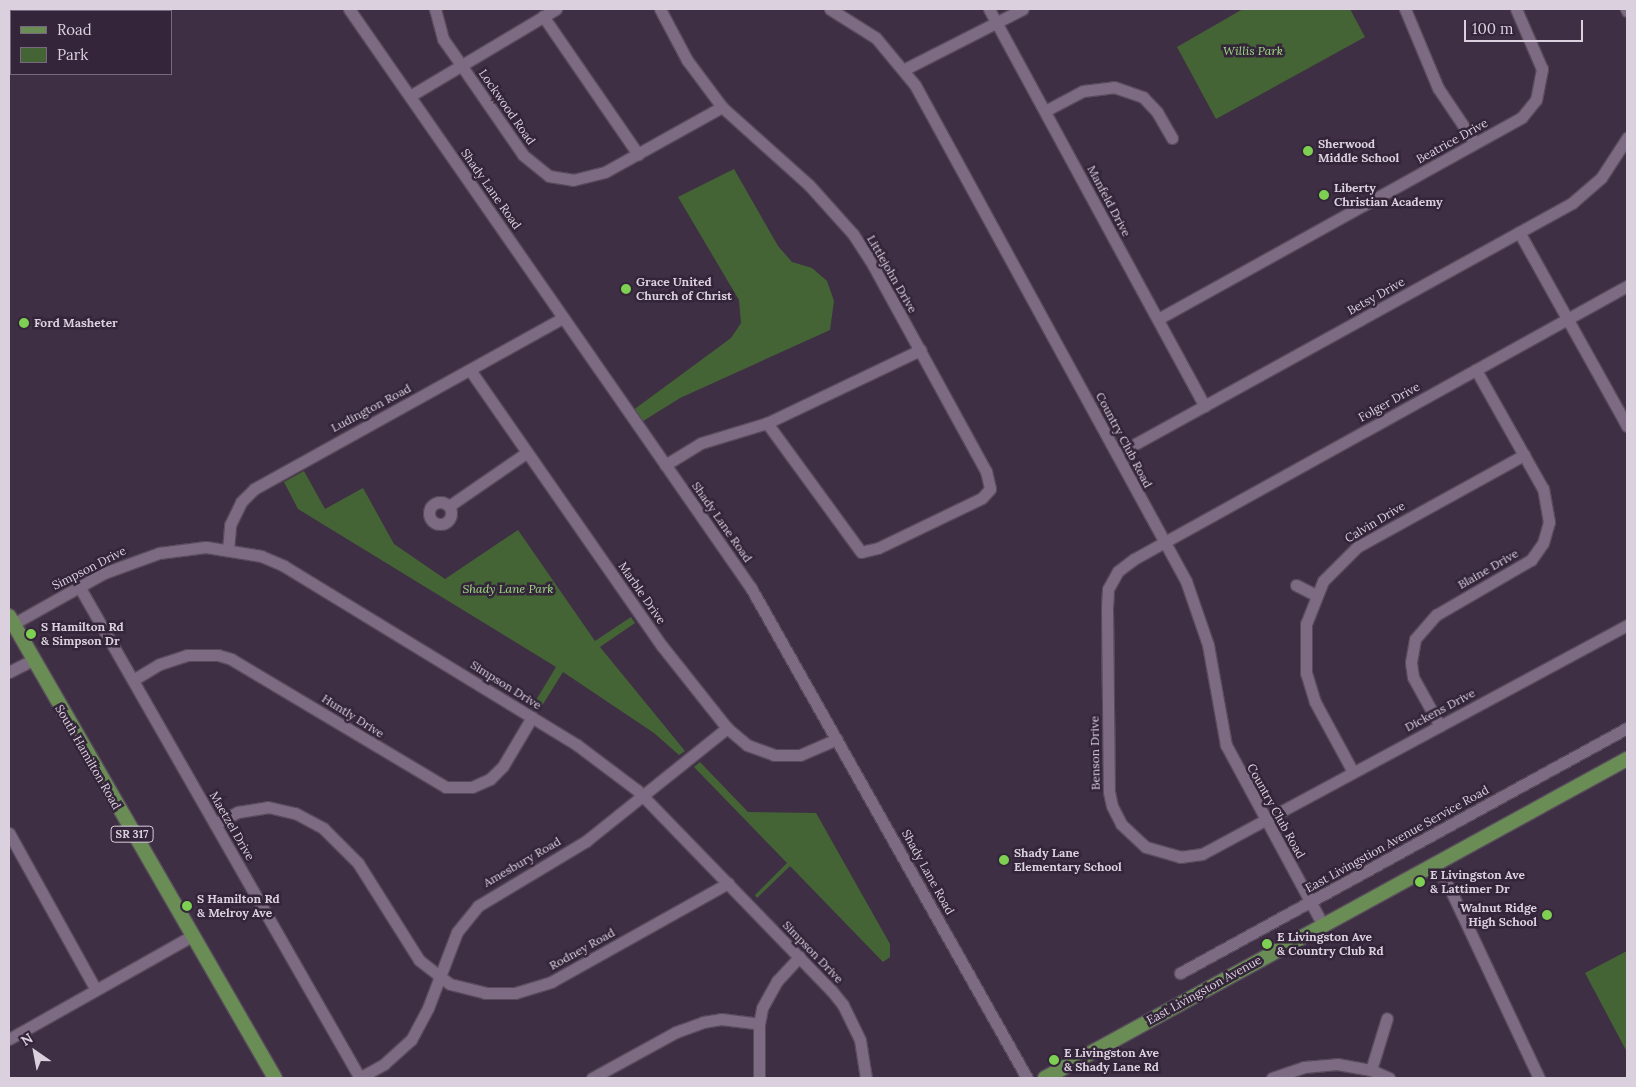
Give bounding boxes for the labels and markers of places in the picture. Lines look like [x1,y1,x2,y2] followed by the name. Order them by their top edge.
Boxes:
[1318,137,1399,165] place label: Sherwood Middle School
[1302,145,1314,157] marker: Sherwood Middle School
[1334,181,1443,209] place label: Liberty Christian Academy
[1318,189,1330,201] marker: Liberty Christian Academy
[636,275,732,303] place label: Grace United Church of Christ
[620,283,632,295] marker: Grace United Church of Christ
[34,316,118,330] place label: Ford Masheter
[18,317,30,329] marker: Ford Masheter
[41,620,124,648] place label: S Hamilton Rd & Simpson Dr
[25,628,37,640] marker: S Hamilton Rd & Simpson Dr
[1014,846,1122,874] place label: Shady Lane Elementary School
[998,854,1010,866] marker: Shady Lane Elementary School
[1430,868,1525,896] place label: E Livingston Ave & Lattimer Dr
[1414,876,1426,888] marker: E Livingston Ave & Lattimer Dr
[197,892,280,920] place label: S Hamilton Rd & Melroy Ave
[181,900,193,912] marker: S Hamilton Rd & Melroy Ave
[1460,901,1537,929] place label: Walnut Ridge High School
[1541,909,1553,921] marker: Walnut Ridge High School
[1277,930,1384,958] place label: E Livingston Ave & Country Club Rd
[1261,938,1273,950] marker: E Livingston Ave & Country Club Rd
[1064,1046,1159,1074] place label: E Livingston Ave & Shady Lane Rd
[1048,1054,1060,1066] marker: E Livingston Ave & Shady Lane Rd

